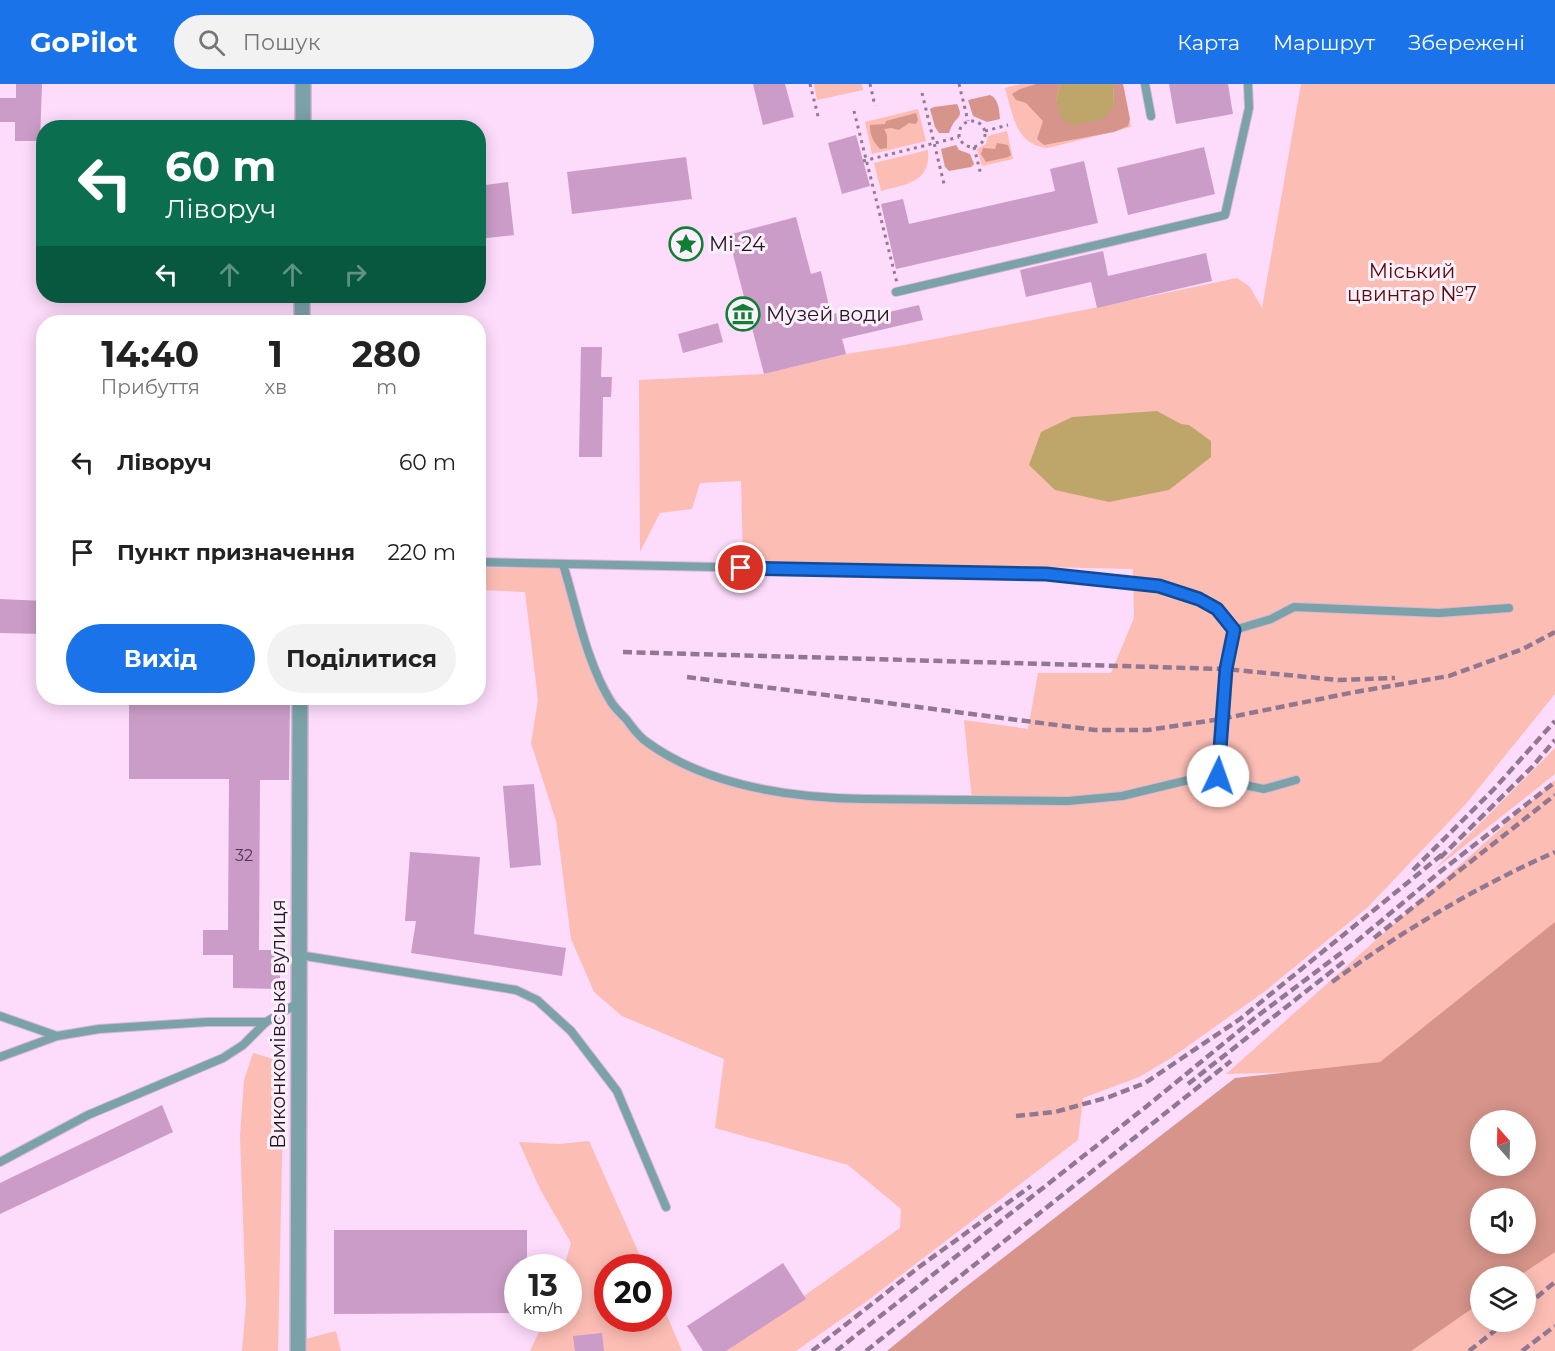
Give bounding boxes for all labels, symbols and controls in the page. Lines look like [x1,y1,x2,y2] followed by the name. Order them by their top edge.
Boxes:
[174,15,594,69] search box
[30,25,138,59] text: GoPilot
[195,26,228,59] icon: search
[243,29,320,56] text: Пошук
[1177,30,1240,55] text: Карта
[1273,30,1375,55] text: Маршрут
[1408,30,1525,55] text: Збережені
[165,140,276,192] text: 60 m
[66,144,144,222] icon: left
[165,192,277,225] text: Ліворуч
[668,226,704,262] place icon: Мі-24
[709,232,765,256] place label: Мі-24
[150,258,183,291] icon: left
[213,258,246,291] icon: ahead
[276,258,309,291] icon: ahead
[339,258,372,291] icon: right
[1347,259,1477,306] park label: Міський цвинтар №7
[725,296,761,332] museum icon: Музей води
[766,302,890,326] place label: Музей води
[101,332,199,376] text: 14:40
[269,332,283,376] text: 1
[352,332,421,376] text: 280
[101,375,200,399] text: Прибуття
[264,375,287,399] text: хв
[376,375,397,399] text: m
[66,446,99,479] icon: left
[117,449,212,476] text: Ліворуч
[399,449,456,476] text: 60 m
[66,536,99,569] icon: arrive
[117,539,355,566] text: Пункт призначення
[387,539,456,566] text: 220 m
[715,542,766,593] pin
[724,551,757,584] icon: arrive
[66,624,255,693] button: Вихід
[267,624,456,693] button: Поділитися
[1186,744,1250,808] position arrow
[235,846,253,865] house number: 32
[266,899,290,1149] street label: Виконкомівська вулиця
[1470,1110,1536,1176] north arrow
[1470,1110,1536,1332] map controls
[1470,1188,1536,1254] button: sound
[594,1254,672,1332] speed limit sign: 20
[1470,1266,1536,1332] button: layers
[528,1267,558,1304] text: 13
[523,1299,563,1318] text: km/h

